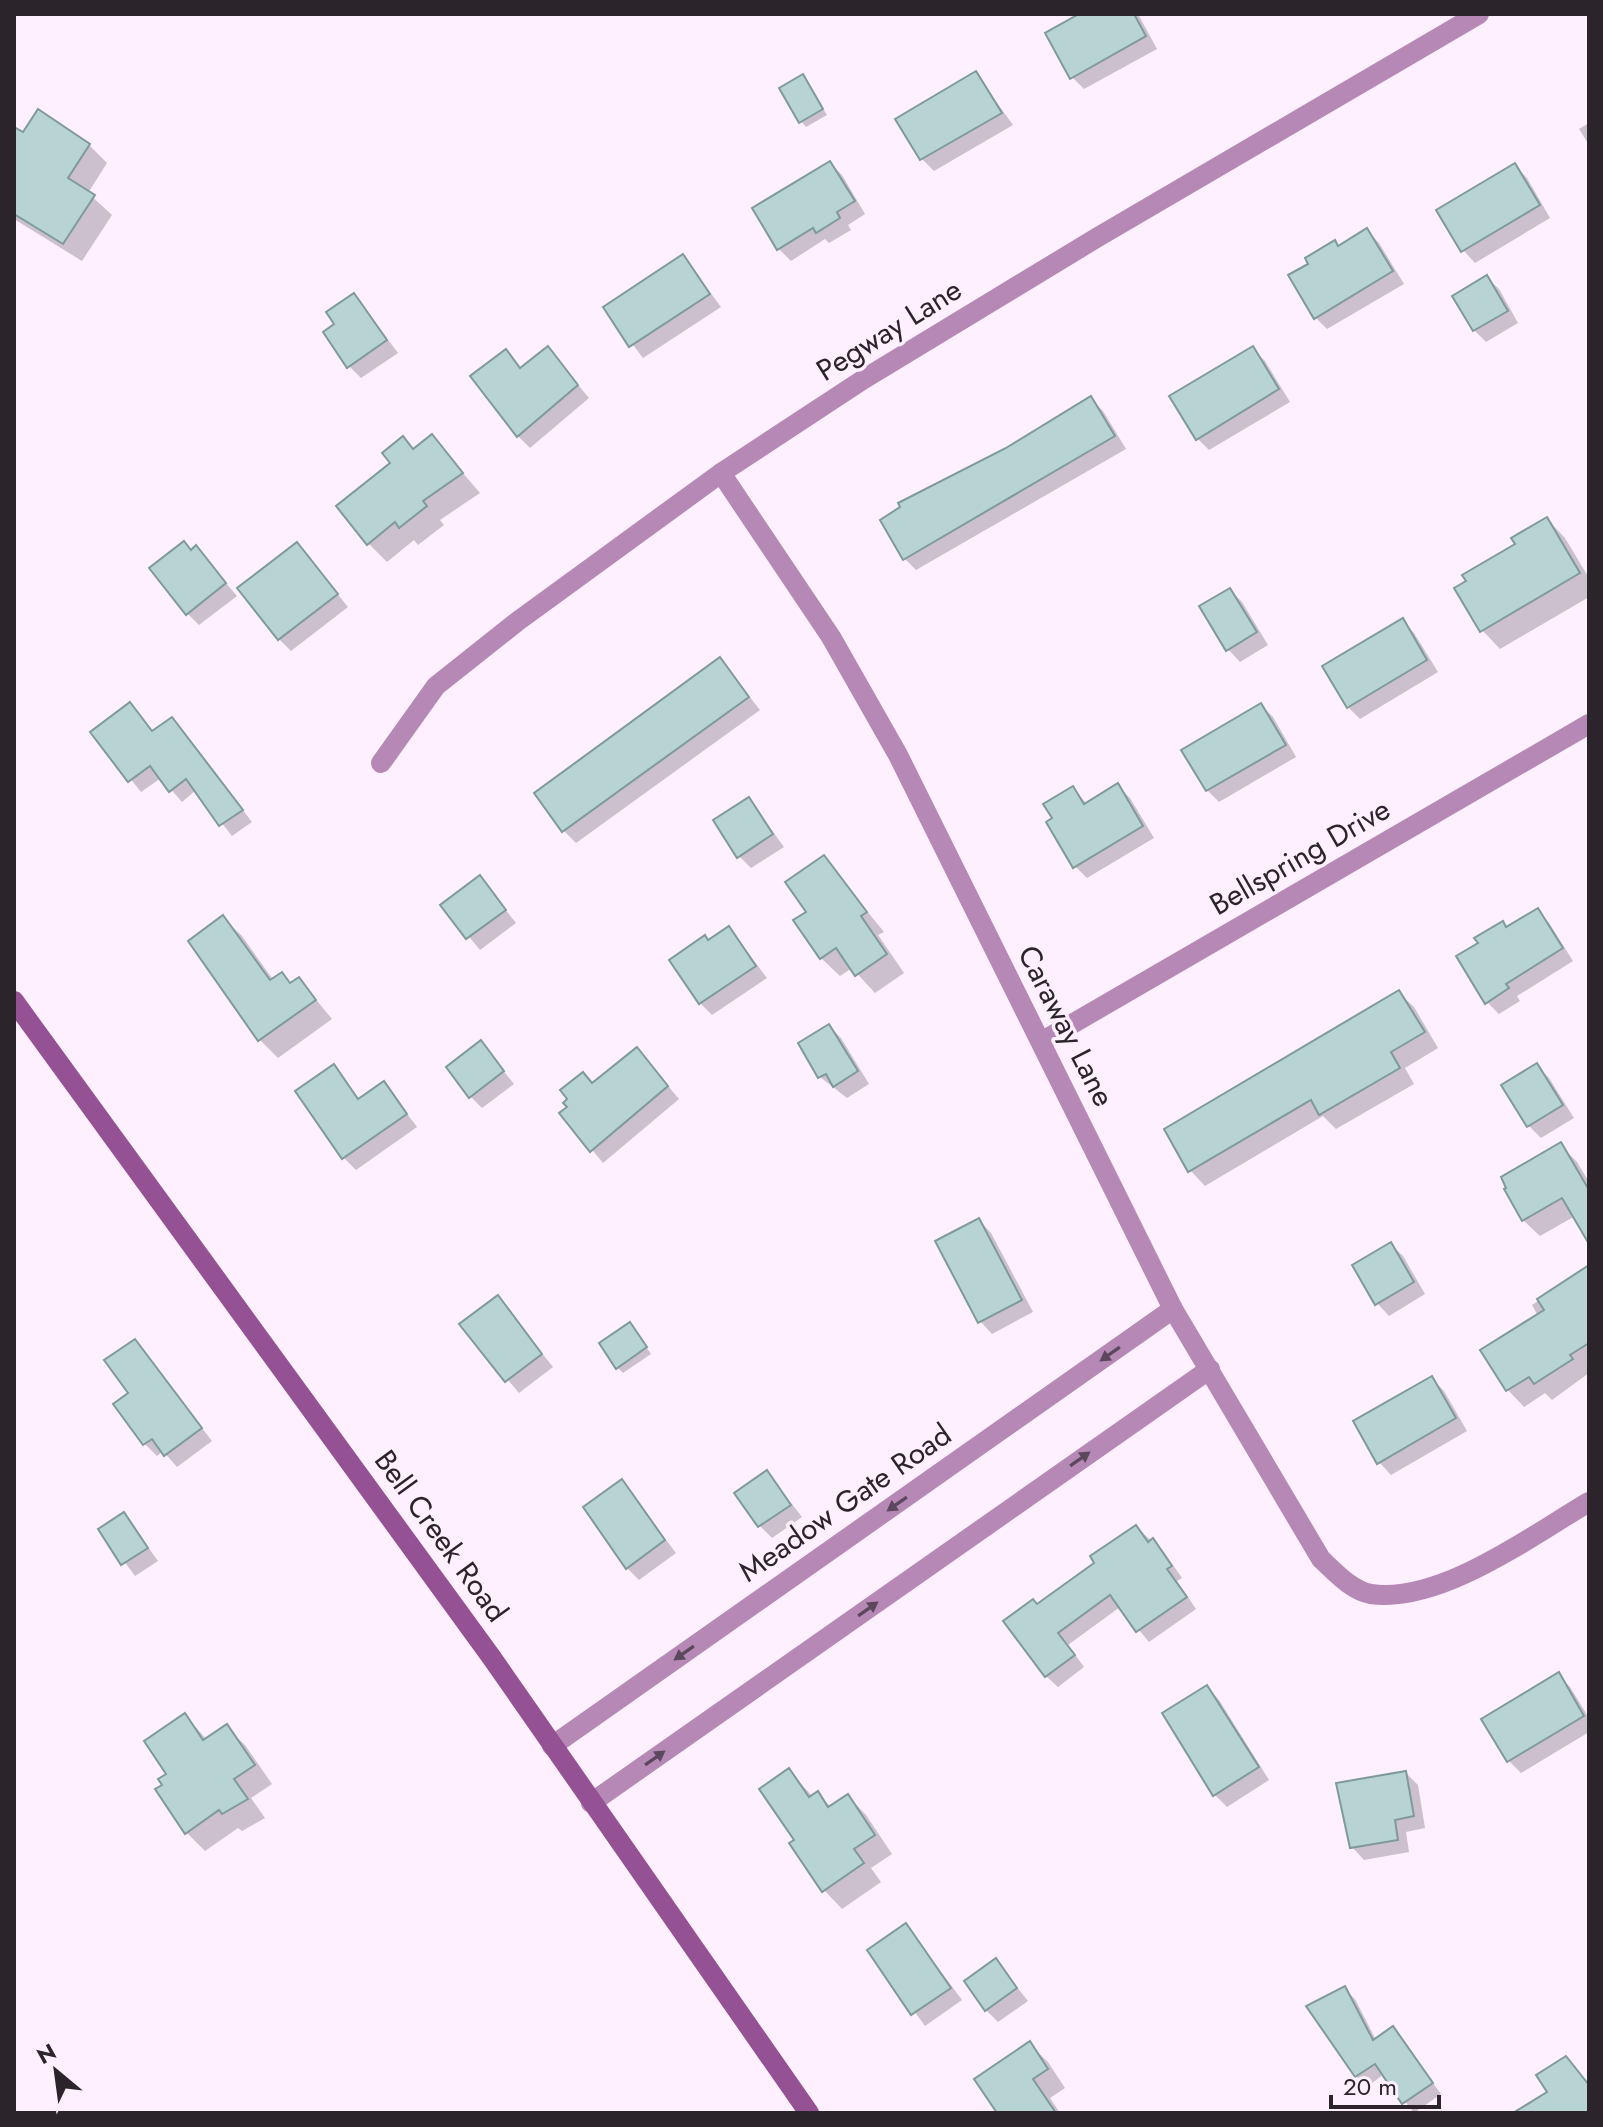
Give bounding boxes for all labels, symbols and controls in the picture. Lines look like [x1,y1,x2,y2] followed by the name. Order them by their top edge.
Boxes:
[808,268,970,391] street label: Pegway Lane
[1202,787,1398,926] street label: Bellspring Drive
[1007,938,1125,1114] street label: Caraway Lane
[1099,1346,1120,1361] one-way arrow
[730,1413,960,1592] street label: Meadow Gate Road
[364,1441,519,1631] street label: Bell Creek Road
[1070,1452,1091,1467] one-way arrow
[886,1496,907,1511] one-way arrow
[857,1602,878,1617] one-way arrow
[674,1645,695,1660] one-way arrow
[645,1751,666,1767] one-way arrow
[16,2031,96,2111] north arrow
[31,2035,62,2072] text: N
[1331,2059,1439,2109] scale bar
[1343,2069,1397,2104] text: 20 m

